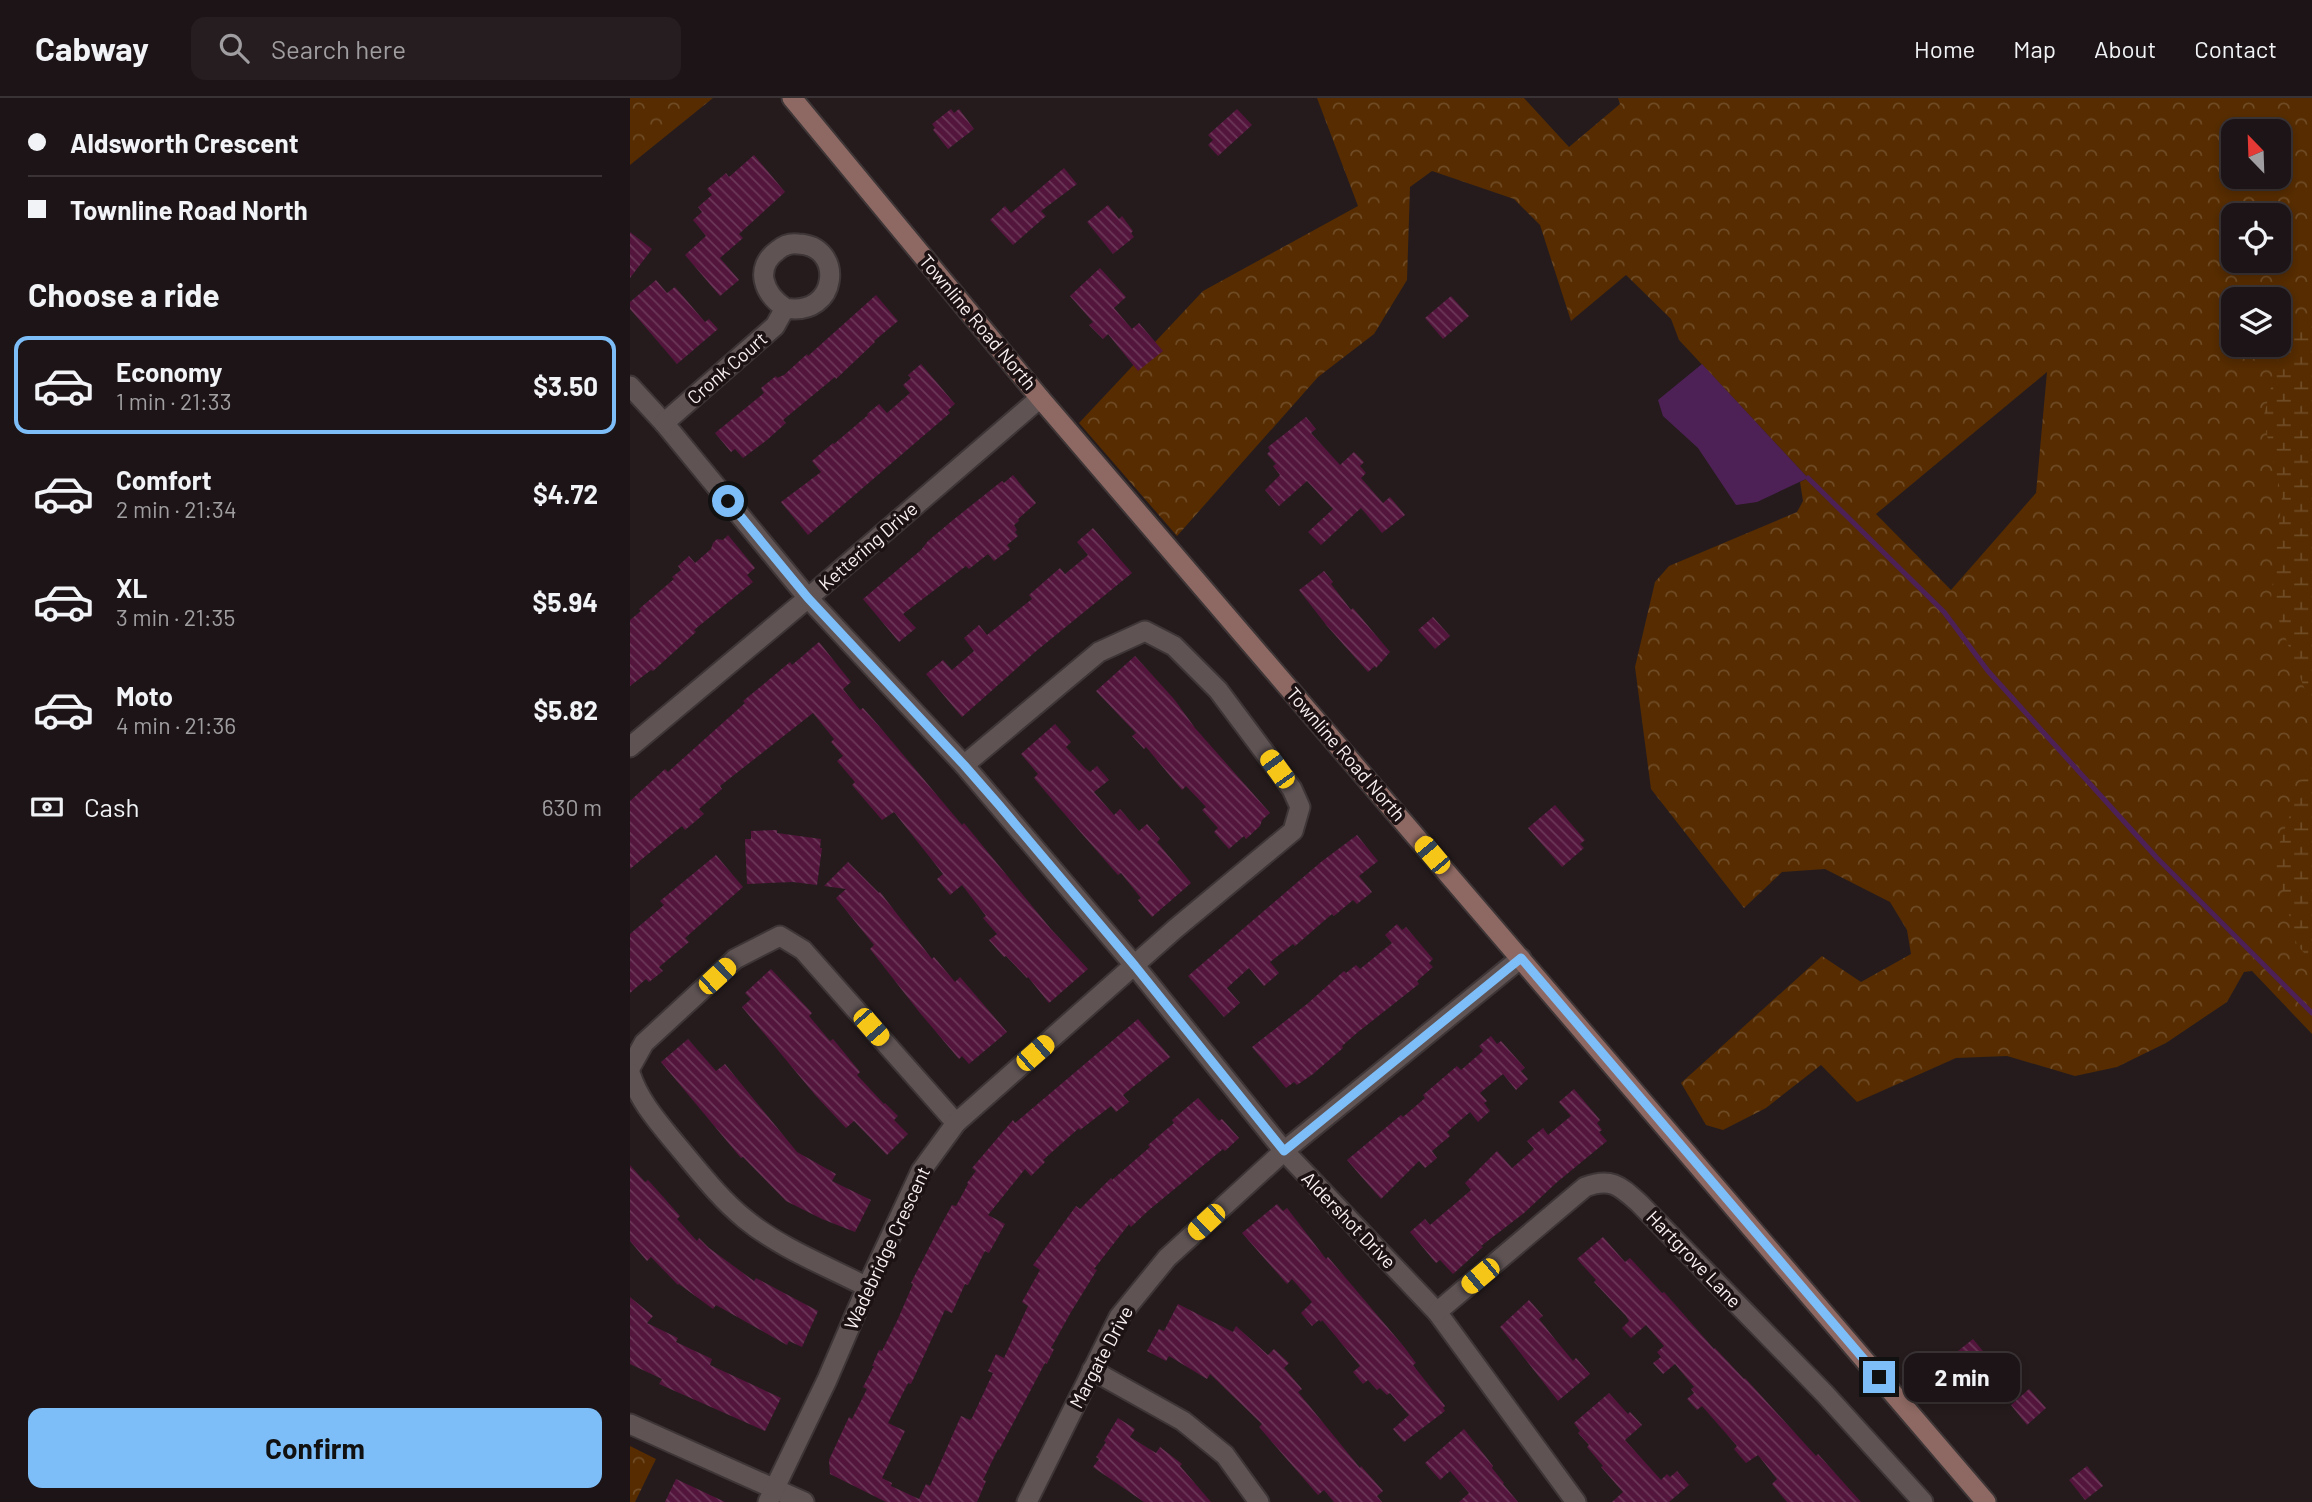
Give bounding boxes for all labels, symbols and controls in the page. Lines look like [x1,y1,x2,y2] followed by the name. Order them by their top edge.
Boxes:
[191,17,681,80] search box
[35,28,149,68] text: Cabway
[215,29,253,67] icon: search
[271,33,406,64] text: Search here
[1914,34,1975,63] text: Home
[2013,34,2056,63] text: Map
[2094,34,2156,63] text: About
[2194,34,2277,63] text: Contact
[2221,119,2291,189] north arrow
[2221,119,2291,357] map controls
[70,127,299,158] text: Aldsworth Crescent
[70,194,308,225] text: Townline Road North
[2221,203,2291,273] button: locate
[915,249,1042,394] street label: Townline Road North
[28,275,220,313] text: Choose a ride
[2221,287,2291,357] button: layers
[682,327,771,409] street label: Cronk Court
[32,354,95,417] icon: car
[116,356,222,387] text: Economy
[533,370,598,401] text: $3.50
[116,387,232,415] text: 1 min · 21:33
[32,462,95,525] icon: car
[116,464,212,495] text: Comfort
[533,478,598,509] text: $4.72
[712,485,744,517] route start
[116,495,237,523] text: 2 min · 21:34
[814,496,922,595] street label: Kettering Drive
[32,570,95,633] icon: car
[116,572,147,603] text: XL
[533,586,598,617] text: $5.94
[116,603,235,631] text: 3 min · 21:35
[32,678,95,741] icon: car
[116,680,173,711] text: Moto
[1282,682,1411,825] street label: Townline Road North
[533,694,598,725] text: $5.82
[116,711,236,739] text: 4 min · 21:36
[1257,746,1298,792] car
[28,788,66,826] icon: cash
[84,791,139,822] text: Cash
[542,793,602,821] text: 630 m
[1411,832,1454,878] car
[695,954,740,998] car
[850,1004,893,1050] car
[1013,1031,1058,1075] car
[839,1163,934,1333] street label: Wadebridge Crescent
[1297,1166,1401,1273] street label: Aldershot Drive
[1184,1200,1229,1244] car
[1642,1205,1747,1312] street label: Hartgrove Lane
[1458,1254,1503,1298] car
[1064,1302,1137,1412] street label: Margate Drive
[1904,1352,2019,1402] callout: 2 min
[1863,1361,1895,1393] route end
[1934,1363,1990,1391] text: 2 min
[28,1408,602,1488] button: Confirm

